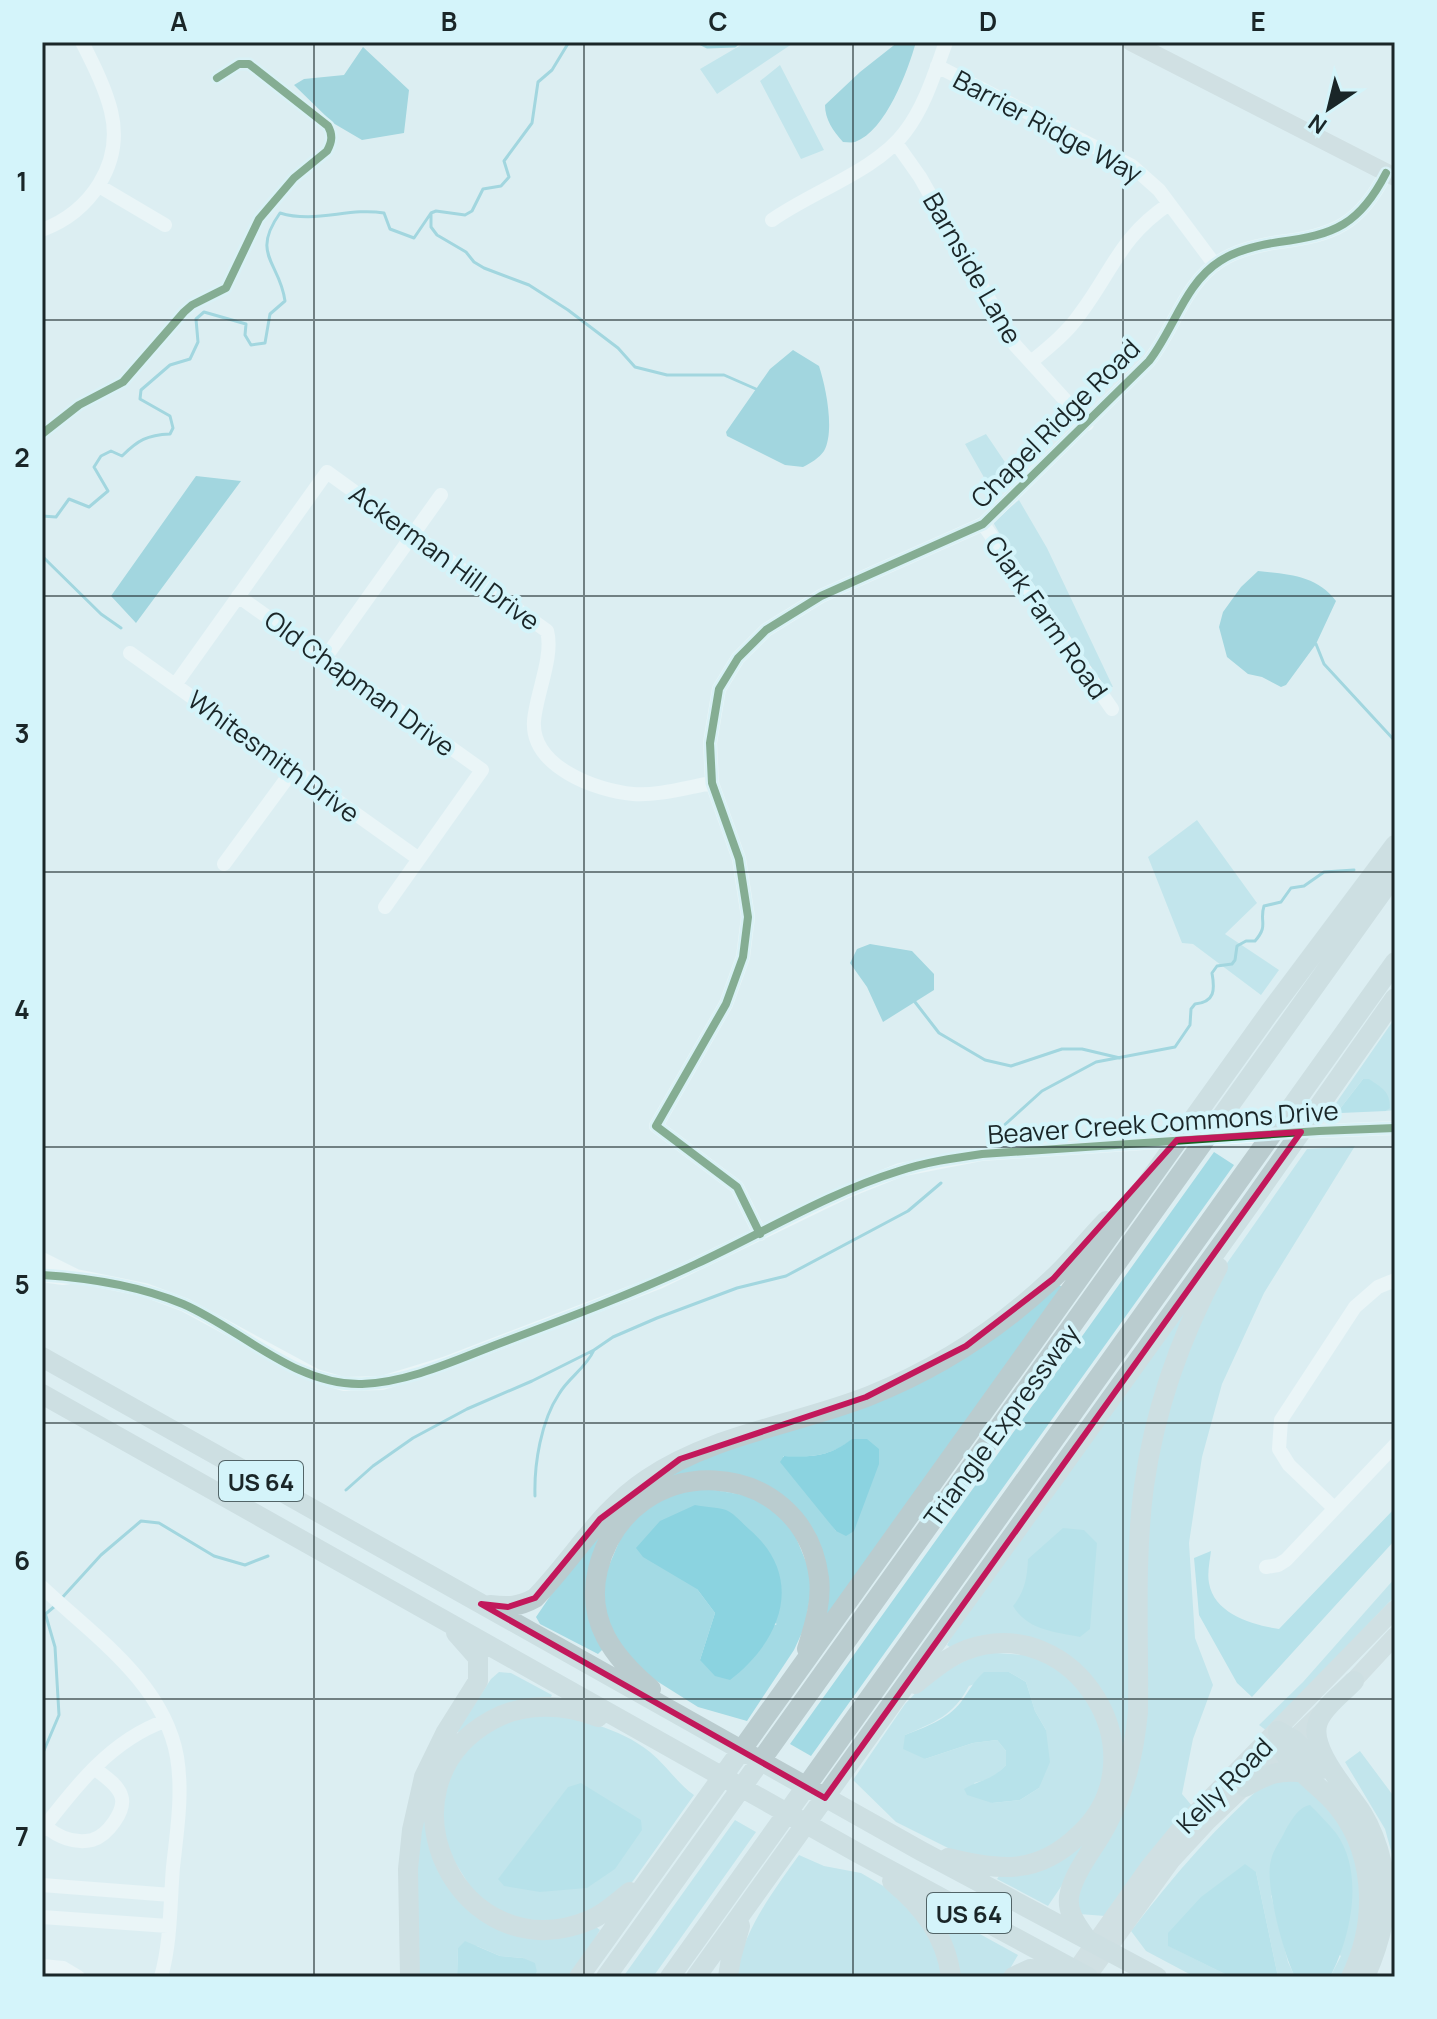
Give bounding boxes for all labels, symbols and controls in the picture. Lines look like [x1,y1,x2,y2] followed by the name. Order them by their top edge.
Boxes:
[170,3,188,39] text: A
[441,3,457,39] text: B
[708,3,728,39] text: C
[979,3,997,39] text: D
[1250,3,1266,39] text: E
[947,61,1149,191] street label: Barrier Ridge Way
[1289,68,1369,148] north arrow
[1302,108,1333,141] text: N
[16,163,28,199] text: 1
[915,186,1031,350] street label: Barnside Lane
[962,330,1148,516] street label: Chapel Ridge Road
[14,439,30,475] text: 2
[343,476,547,638] street label: Ackerman Hill Drive
[977,528,1117,706] street label: Clark Farm Road
[257,602,463,764] street label: Old Chapman Drive
[181,681,367,831] street label: Whitesmith Drive
[14,715,30,751] text: 3
[14,991,30,1027] text: 4
[986,1092,1340,1152] street label: Beaver Creek Commons Drive
[14,1266,30,1302] text: 5
[915,1316,1087,1534] street label: Triangle Expressway
[219,1461,303,1501] road number: US 64
[14,1542,30,1578] text: 6
[1168,1729,1280,1841] street label: Kelly Road
[15,1818,29,1854] text: 7
[927,1893,1011,1933] road number: US 64

